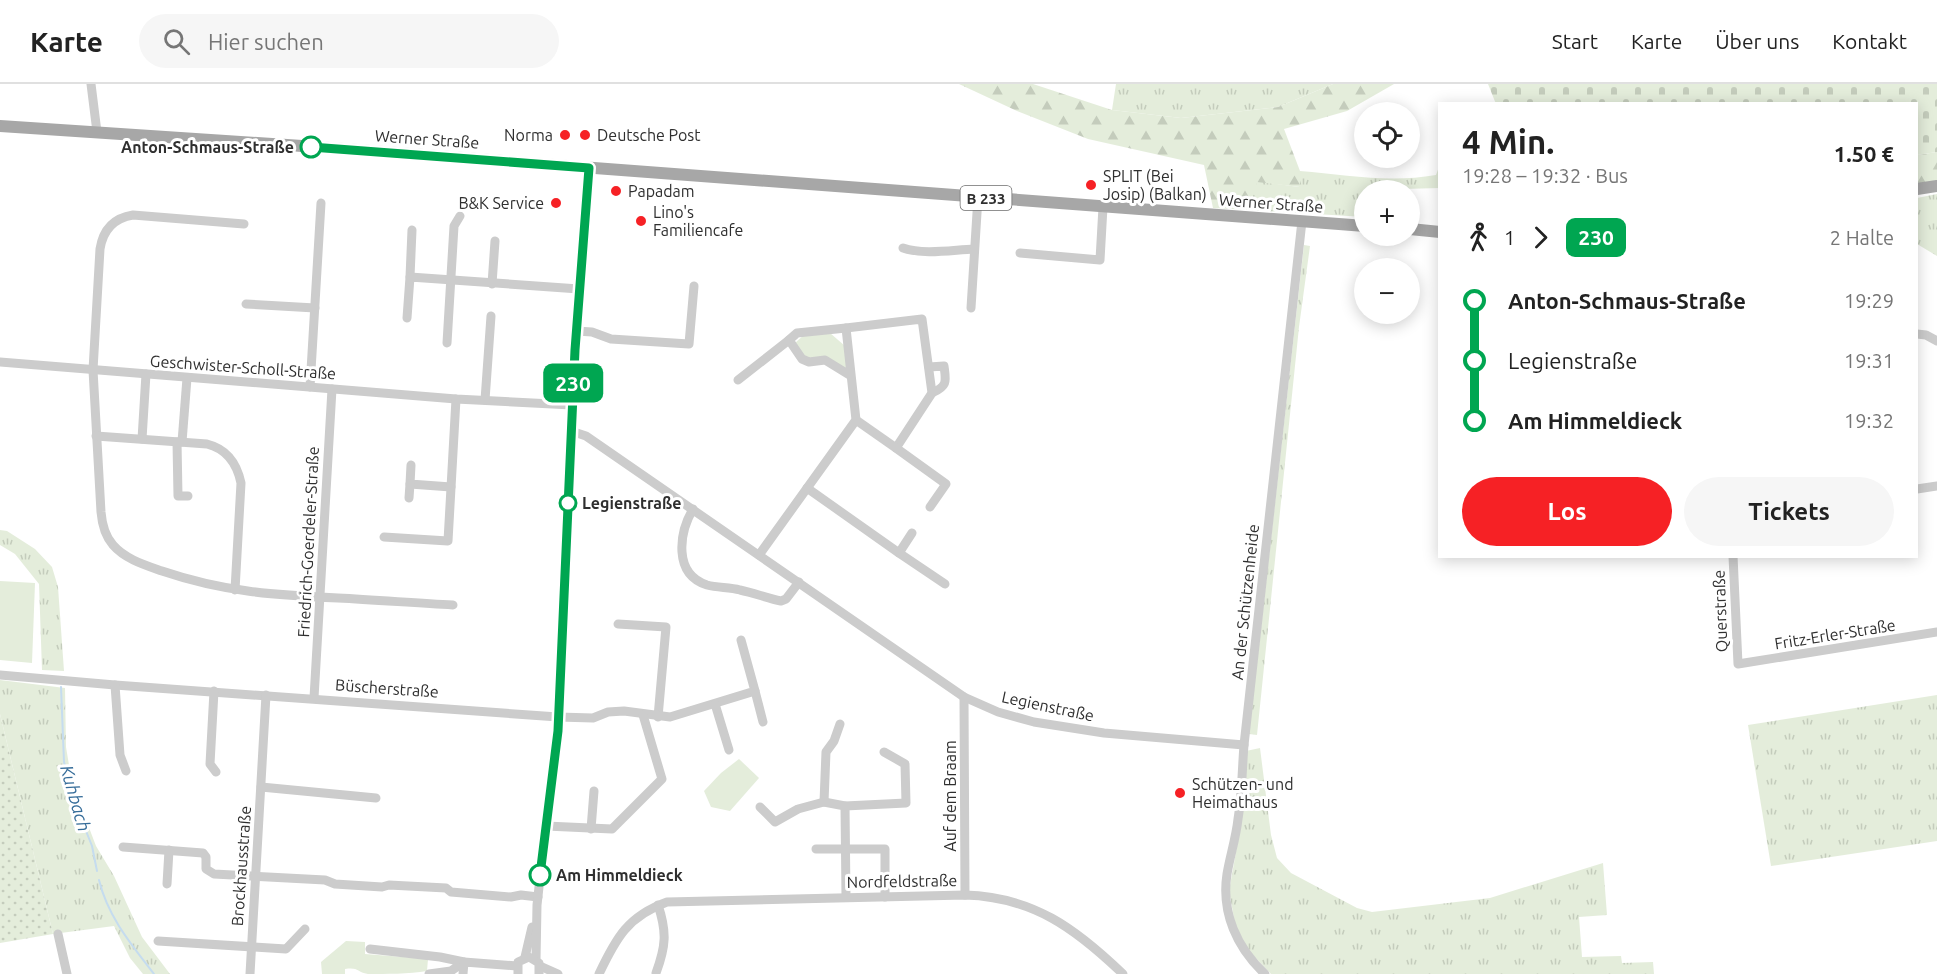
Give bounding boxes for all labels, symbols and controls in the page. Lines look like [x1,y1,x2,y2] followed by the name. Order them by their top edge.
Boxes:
[139,14,559,68] search box
[160,25,193,58] icon: search
[30,26,103,57] text: Karte
[208,29,324,54] text: Hier suchen
[1552,29,1598,53] text: Start
[1631,29,1682,53] text: Karte
[1715,29,1799,53] text: Über uns
[1832,29,1907,53] text: Kontakt
[1354,102,1420,324] map controls
[1354,102,1420,168] button: locate
[1462,123,1554,160] text: 4 Min.
[374,126,480,152] street label: Werner Straße
[504,126,553,144] place label: Norma
[597,126,701,144] place label: Deutsche Post
[558,128,572,142] marker: Norma
[578,128,592,142] marker: Deutsche Post
[300,136,322,158] marker: Anton-Schmaus-Straße
[121,138,294,156] place label: Anton-Schmaus-Straße
[1834,141,1894,166] text: 1.50 €
[1462,164,1628,187] text: 19:28 – 19:32 · Bus
[1103,167,1207,204] place label: SPLIT (Bei Josip) (Balkan)
[1084,178,1098,192] marker: SPLIT (Bei Josip) (Balkan)
[1354,180,1420,246] button: +
[628,182,695,200] place label: Papadam
[609,184,623,198] marker: Papadam
[960,186,1012,210] road number: B 233
[1218,190,1324,216] street label: Werner Straße
[458,194,544,212] place label: B&K Service
[549,196,563,210] marker: B&K Service
[653,203,743,239] place label: Lino's Familiencafe
[634,214,648,228] marker: Lino's Familiencafe
[1462,221,1495,254] icon: walk
[1524,221,1557,254] icon: forward
[1578,225,1614,249] text: 230
[1504,226,1515,249] text: 1
[1830,226,1894,249] text: 2 Halte
[1354,258,1420,324] button: −
[1508,288,1746,313] text: Anton-Schmaus-Straße
[1844,289,1894,312] text: 19:29
[1508,348,1637,373] text: Legienstraße
[1844,349,1894,372] text: 19:31
[149,352,337,382] street label: Geschwister-Scholl-Straße
[538,364,608,402] line badge: 230
[555,371,591,395] text: 230
[1508,408,1682,433] text: Am Himmeldieck
[1844,409,1894,432] text: 19:32
[294,446,322,638] street label: Friedrich-Goerdeler-Straße
[1462,477,1672,546] button: Los
[1684,477,1894,546] button: Tickets
[559,494,577,512] marker: Legienstraße
[582,494,682,512] place label: Legienstraße
[1228,523,1262,681] street label: An der Schützenheide
[1710,569,1730,653] street label: Querstraße
[1773,616,1897,652] street label: Fritz-Erler-Straße
[335,675,439,701] street label: Büscherstraße
[1000,687,1096,725] street label: Legienstraße
[941,740,959,852] street label: Auf dem Braam
[57,763,95,833] water label: Kuhbach
[1192,775,1294,811] place label: Schützen- und Heimathaus
[1173,786,1187,800] marker: Schützen- und Heimathaus
[228,805,254,927] street label: Brockhausstraße
[529,864,551,886] marker: Am Himmeldieck
[556,866,683,884] place label: Am Himmeldieck
[847,871,957,891] street label: Nordfeldstraße

